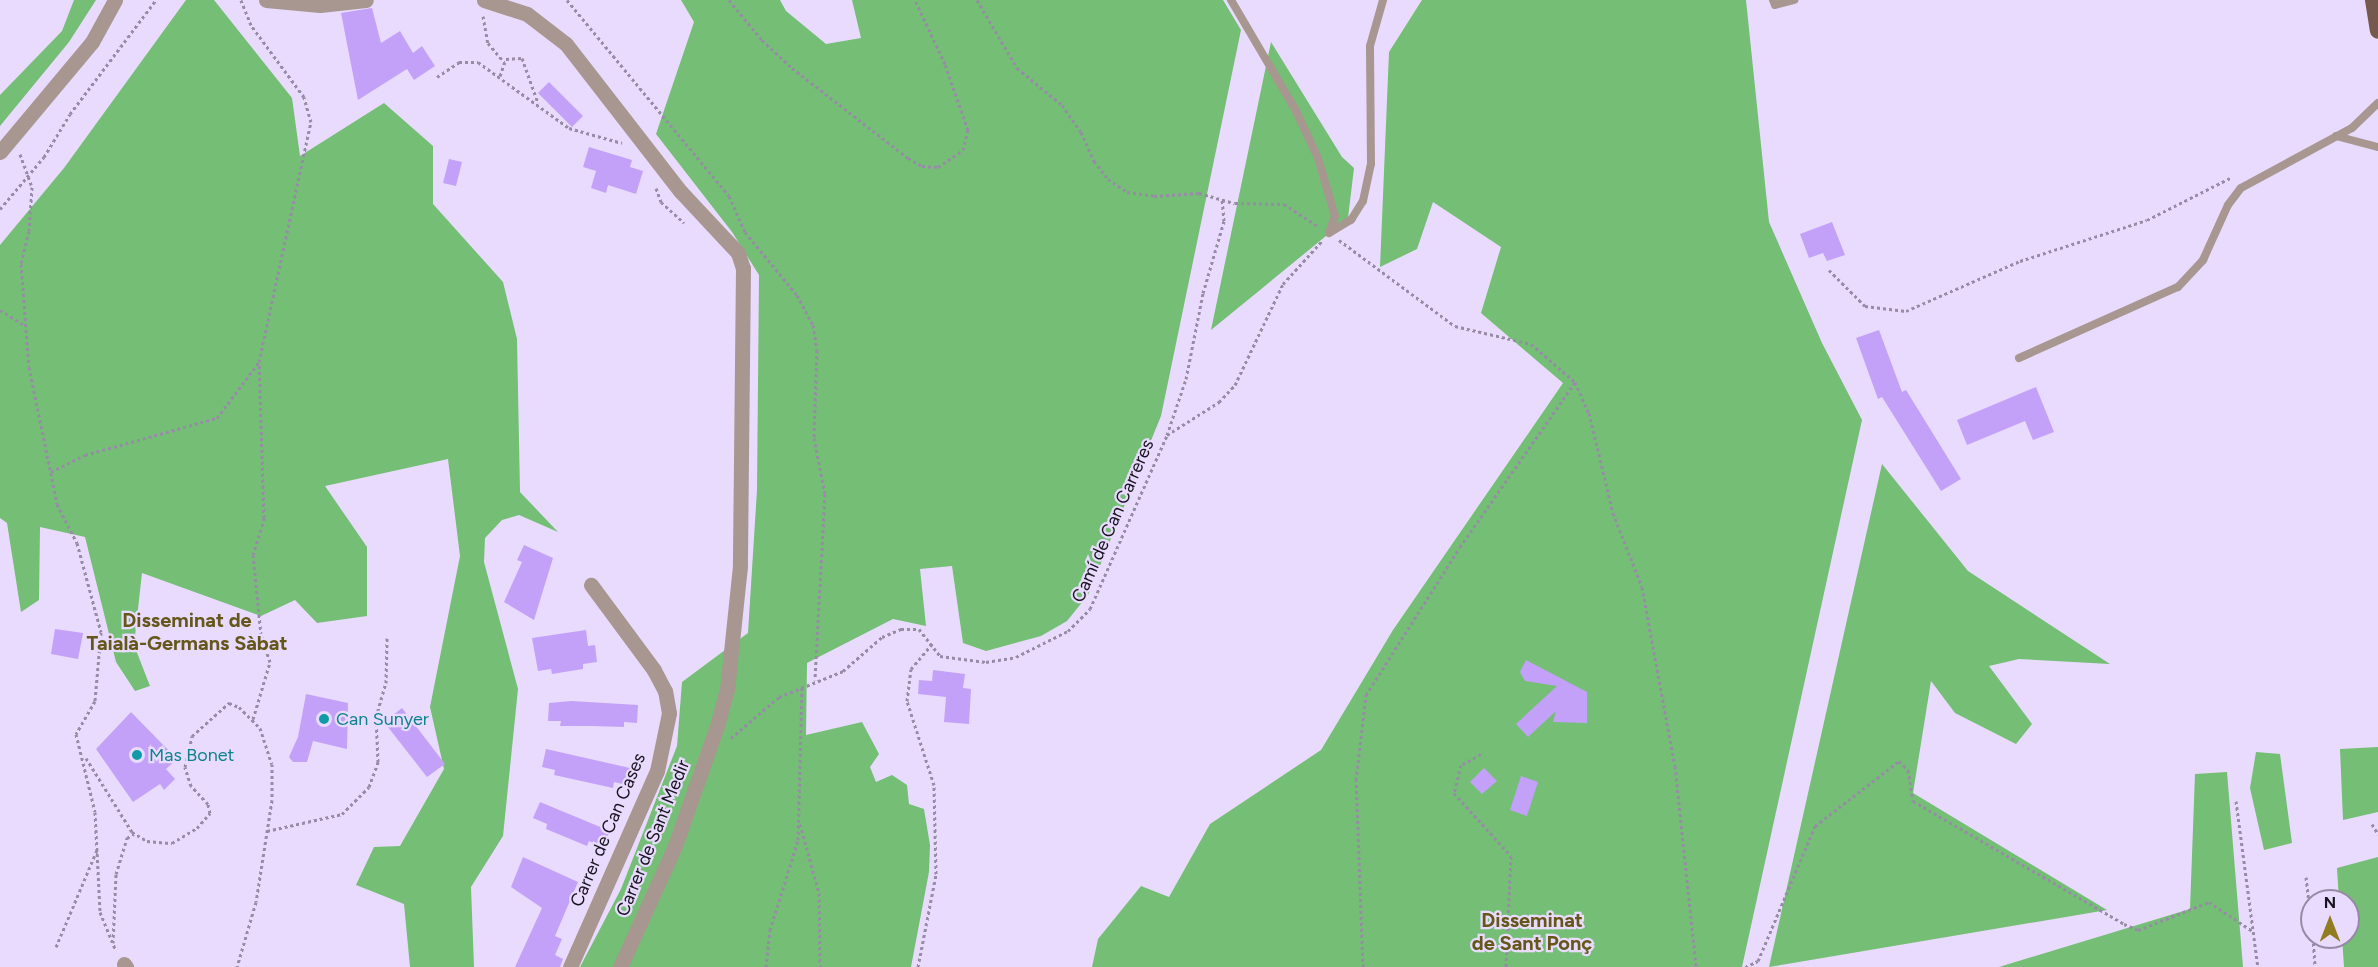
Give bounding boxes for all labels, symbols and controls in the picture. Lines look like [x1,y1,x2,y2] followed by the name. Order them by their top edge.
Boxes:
[1067,436,1159,606] street label: Camí de Can Carreres
[87,608,287,655] district label: Disseminat de Taialà-Germans Sàbat
[336,708,429,730] place label: Can Sunyer
[317,712,331,726] marker: Can Sunyer
[149,744,234,766] place label: Mas Bonet
[130,748,144,762] marker: Mas Bonet
[566,750,650,910] street label: Carrer de Can Cases
[612,757,694,919] street label: Carrer de Sant Medir
[2300,889,2360,949] north arrow
[2324,893,2336,912] text: N
[1472,909,1592,956] district label: Disseminat de Sant Ponç

